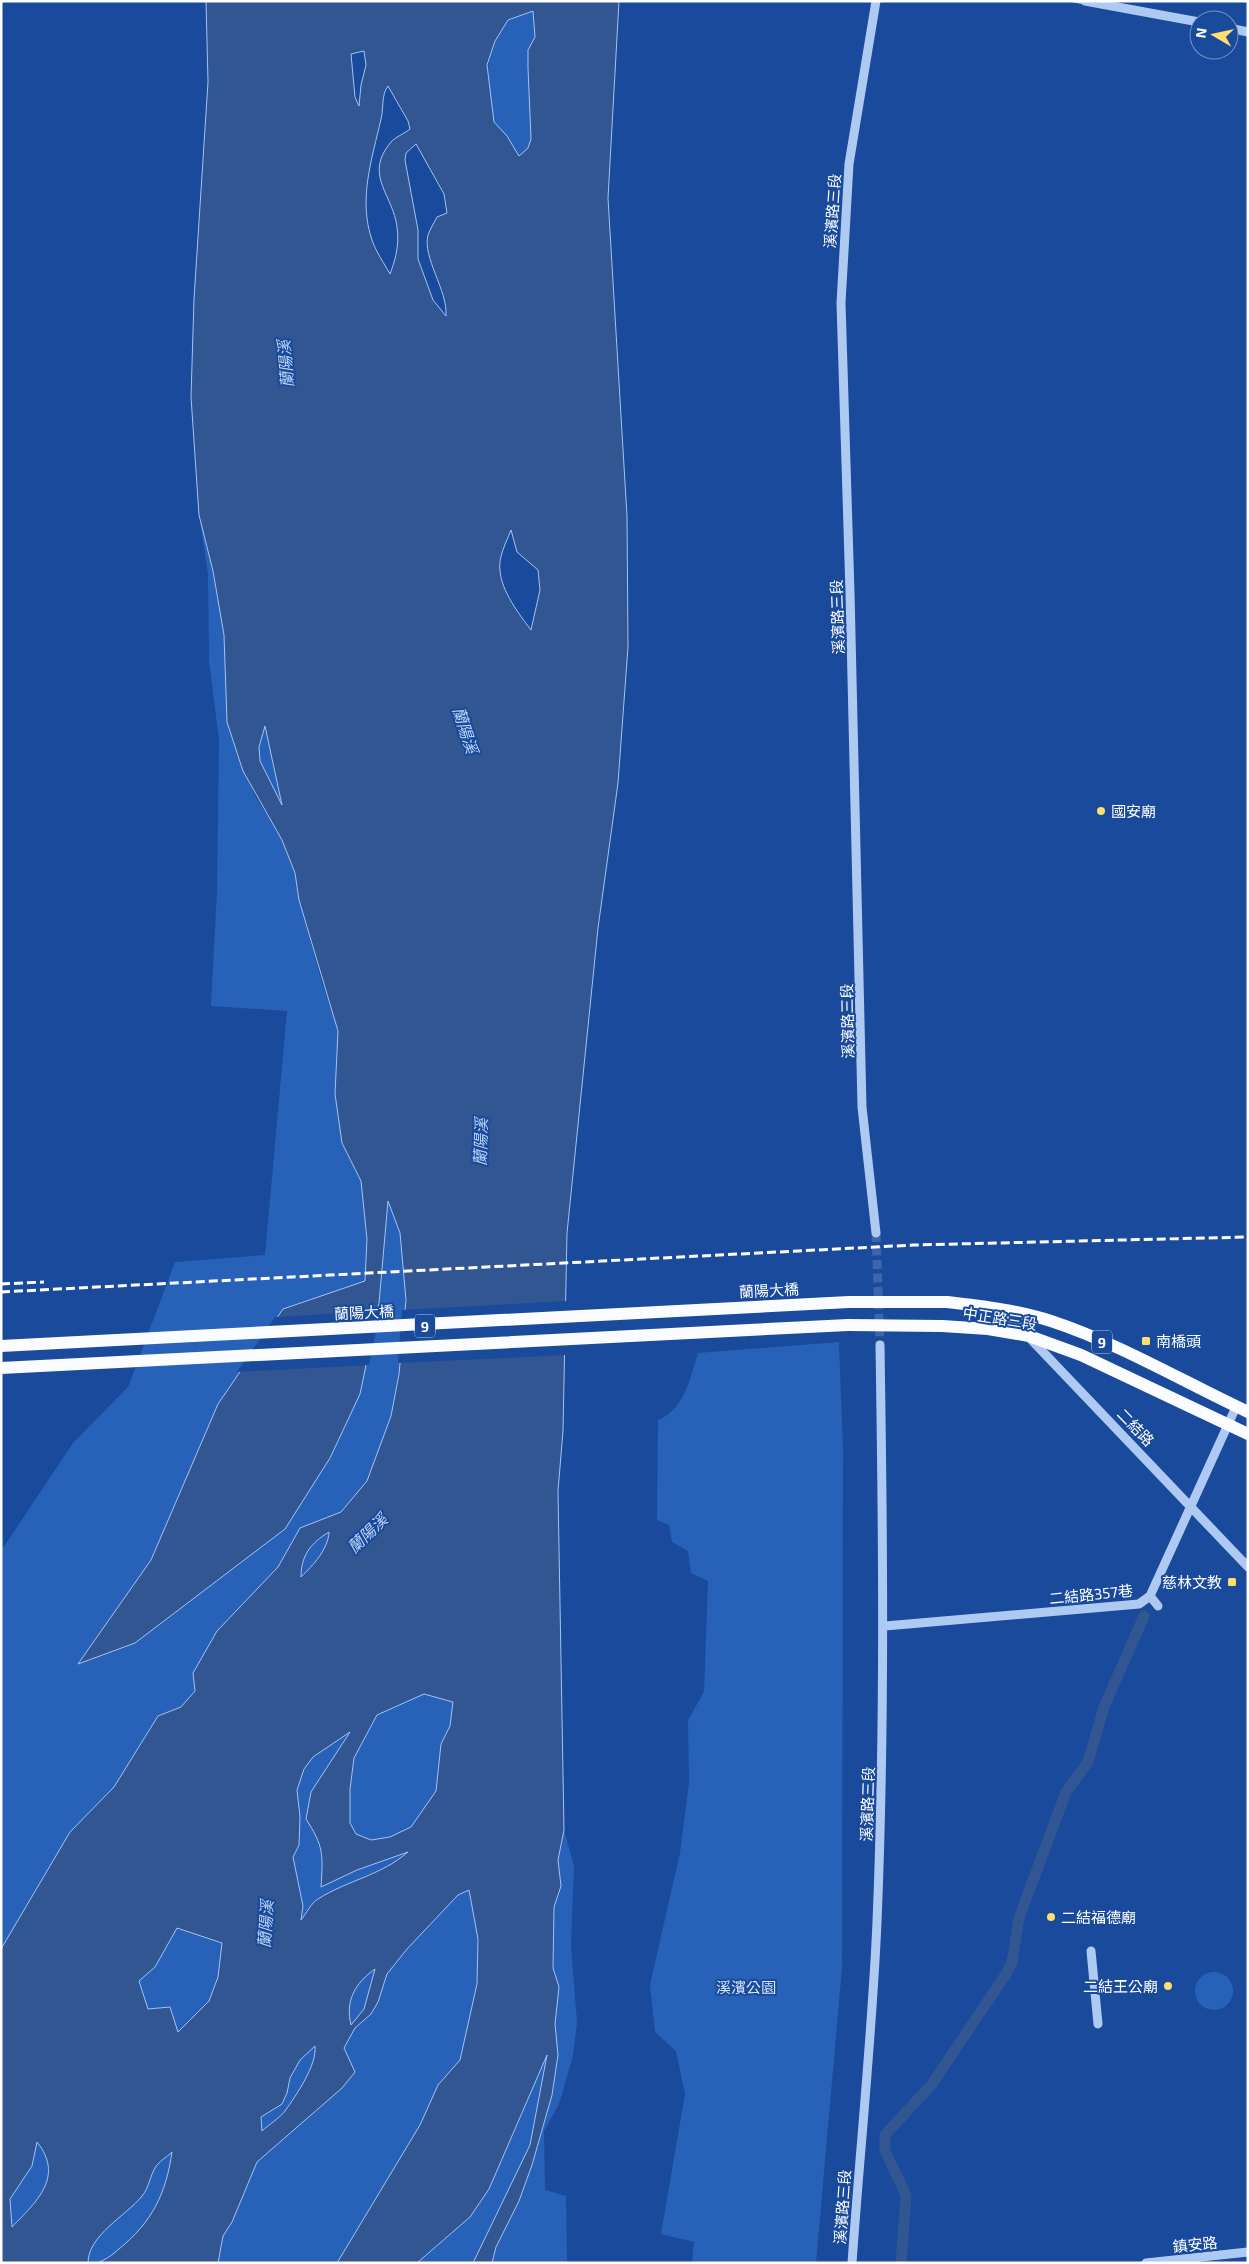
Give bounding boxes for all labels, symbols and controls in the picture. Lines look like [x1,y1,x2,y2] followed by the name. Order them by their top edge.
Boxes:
[1189,10,1239,60] north arrow
[1191,27,1210,39] text: N
[820,173,844,249] street label: 溪濱路三段
[273,337,297,389] water label: 蘭陽溪
[827,579,847,655] street label: 溪濱路三段
[450,704,483,758] water label: 蘭陽溪
[1111,802,1156,820] place label: 國安廟
[1095,805,1107,817] marker: 國安廟
[837,983,857,1059] street label: 溪濱路三段
[470,1116,490,1166] water label: 蘭陽溪
[739,1279,799,1301] street label: 蘭陽大橋
[334,1301,394,1323] street label: 蘭陽大橋
[962,1303,1038,1333] street label: 中正路三段
[415,1314,435,1338] road number: 9
[1092,1330,1112,1354] road number: 9
[1156,1332,1201,1350] place label: 南橋頭
[1140,1335,1152,1347] marker: 南橋頭
[1114,1405,1158,1449] street label: 二結路
[343,1508,392,1557] water label: 蘭陽溪
[1162,1573,1222,1591] place label: 慈林文教
[1226,1576,1238,1588] marker: 慈林文教
[1048,1581,1134,1607] street label: 二結路357巷
[857,1766,877,1842] street label: 溪濱路三段
[254,1897,276,1949] water label: 蘭陽溪
[1061,1908,1136,1926] place label: 二結福德廟
[1045,1911,1057,1923] marker: 二結福德廟
[1083,1977,1158,1995] place label: 二結王公廟
[716,1978,776,1996] park label: 溪濱公園
[1162,1980,1174,1992] marker: 二結王公廟
[830,2169,854,2245] street label: 溪濱路三段
[1172,2233,1218,2255] street label: 鎮安路

